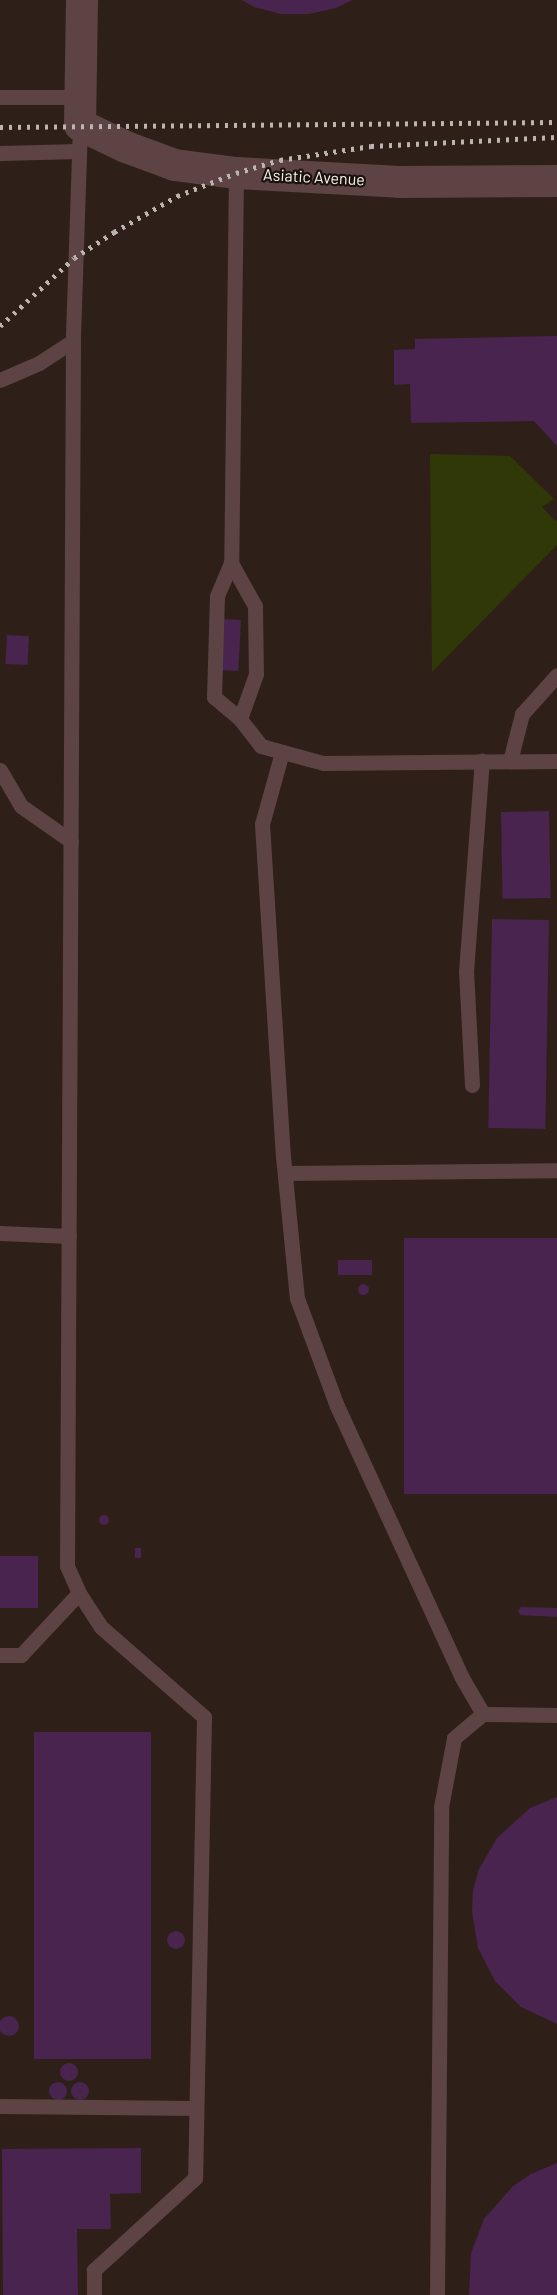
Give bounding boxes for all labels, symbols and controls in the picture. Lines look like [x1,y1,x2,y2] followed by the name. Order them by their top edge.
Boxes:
[263,165,365,189] street label: Asiatic Avenue

